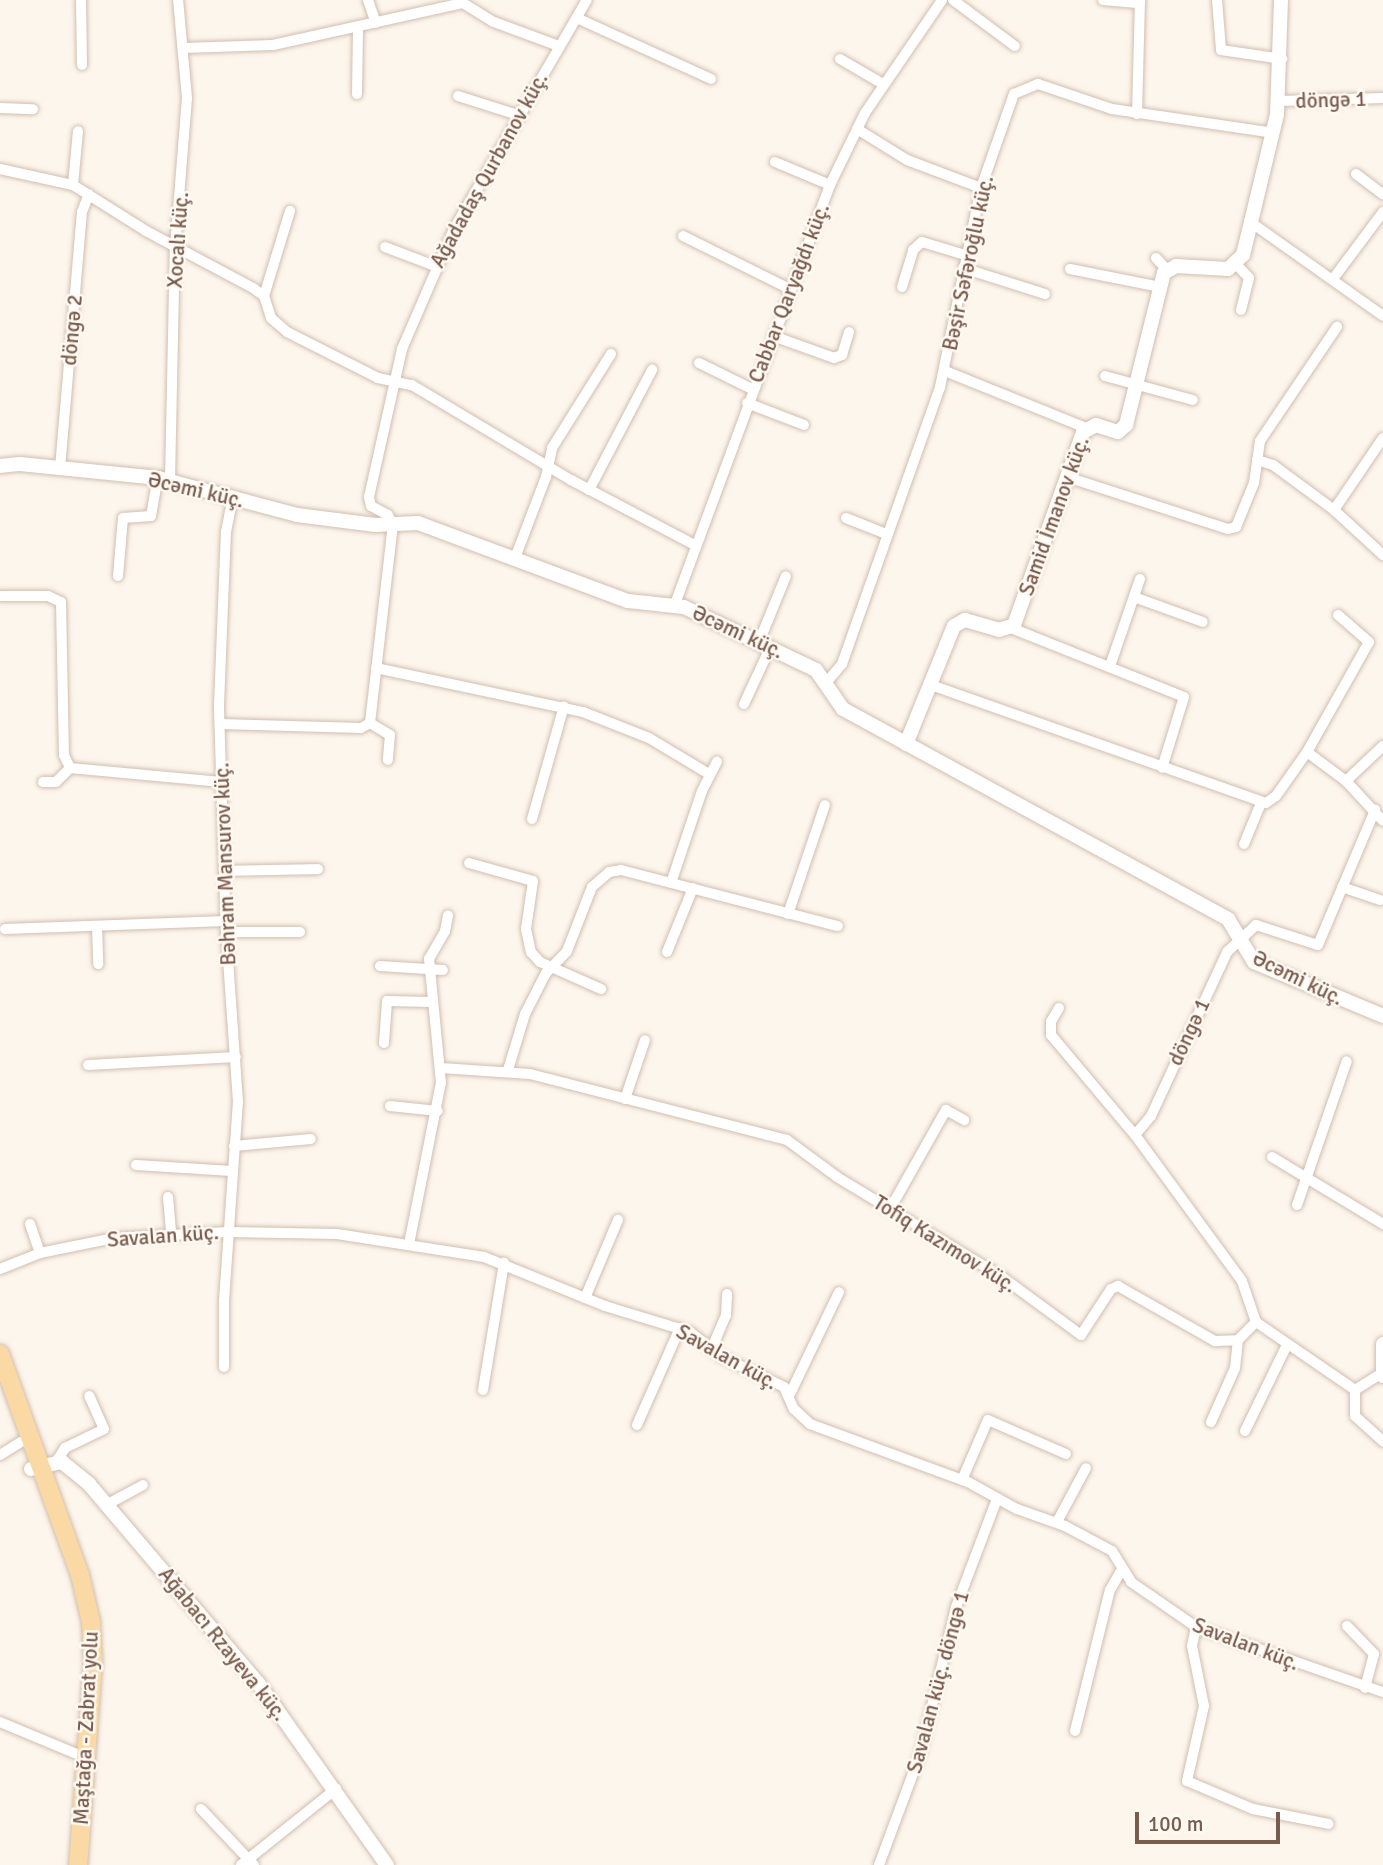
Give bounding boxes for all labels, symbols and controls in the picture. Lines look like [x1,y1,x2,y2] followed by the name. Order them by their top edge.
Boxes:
[425,68,553,272] street label: Ağadadaş Qurbanov küç.
[1295,86,1367,114] street label: döngə 1
[937,173,999,353] street label: Bəşir Səfəroğlu küç.
[162,191,194,289] street label: Xocalı küç.
[743,200,835,386] street label: Cabbar Qaryağdı küç.
[56,293,88,367] street label: döngə 2
[1014,433,1094,599] street label: Samid İmanov küç.
[146,467,246,513] street label: Əcəmi küç.
[688,600,788,664] street label: Əcəmi küç.
[209,762,241,966] street label: Bəhram Mansurov küç.
[1249,945,1347,1011] street label: Əcəmi küç.
[1163,994,1215,1070] street label: döngə 1
[869,1190,1021,1298] street label: Tofiq Kazımov küç.
[106,1220,220,1252] street label: Savalan küç.
[672,1319,782,1395] street label: Savalan küç.
[153,1562,293,1726] street label: Ağabacı Rzayeva küç.
[902,1588,974,1776] street label: Savalan küç. döngə 1
[1189,1612,1303,1676] street label: Savalan küç.
[68,1630,104,1826] street label: Maştağa - Zabrat yolu
[1138,1798,1283,1842] scale bar
[1148,1811,1203,1837] text: 100 m

